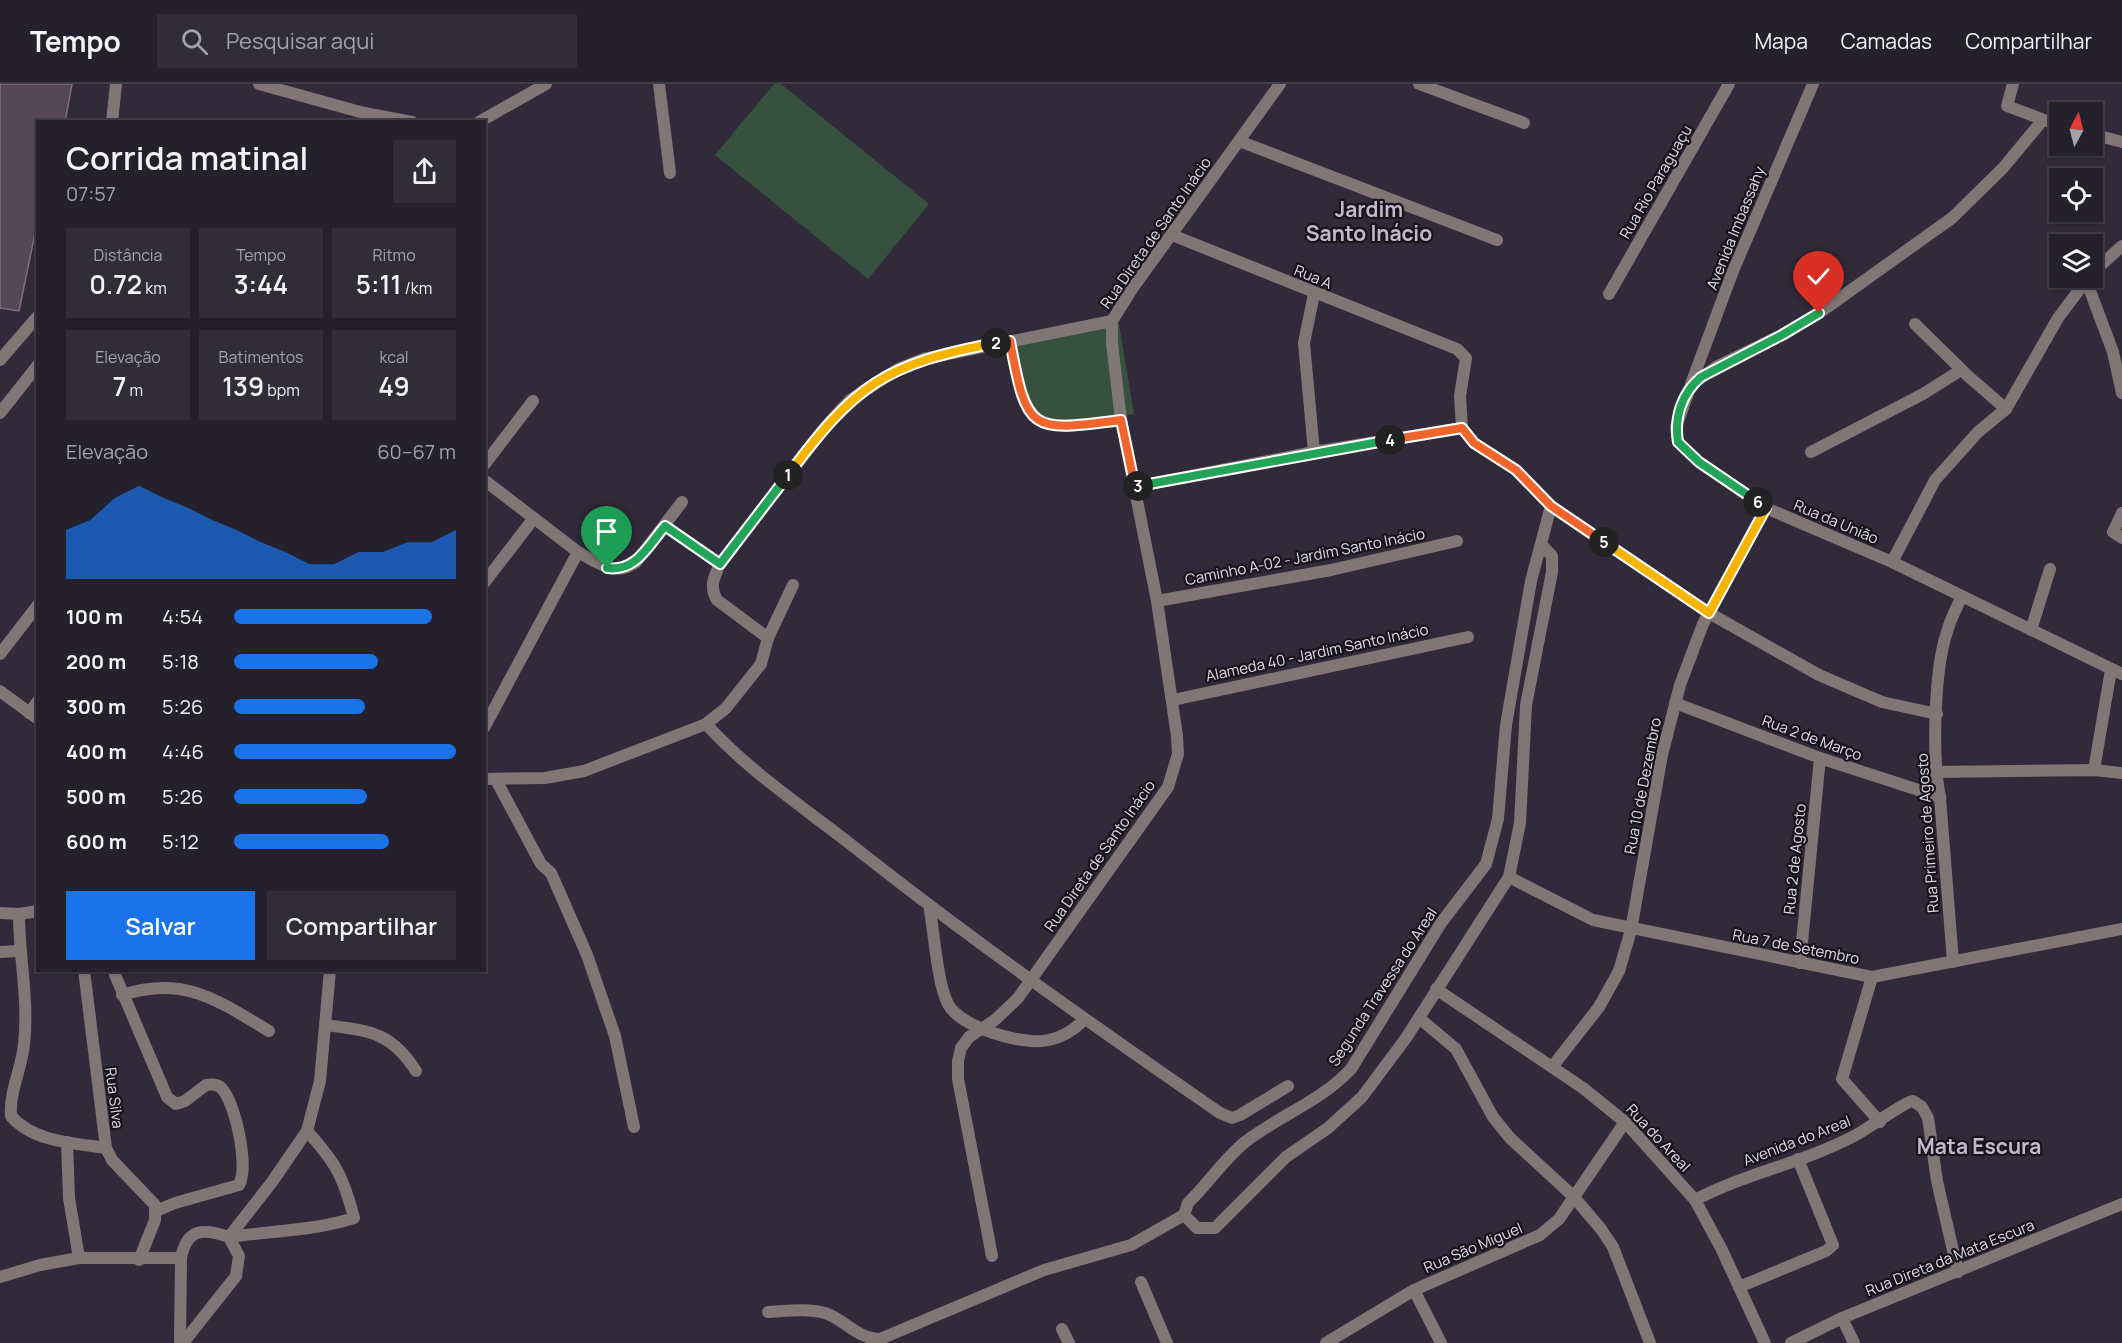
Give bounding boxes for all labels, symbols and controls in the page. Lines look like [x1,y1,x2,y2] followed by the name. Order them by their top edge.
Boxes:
[157,14,577,68] search box
[30,22,121,60] text: Tempo
[178,25,211,58] icon: search
[226,26,374,56] text: Pesquisar aqui
[1754,27,1808,55] text: Mapa
[1841,27,1932,55] text: Camadas
[1965,27,2092,55] text: Compartilhar
[2049,102,2103,156] north arrow
[2049,102,2103,288] map controls
[1614,121,1697,243] street label: Rua Rio Paraguaçu
[66,135,308,180] text: Corrida matinal
[393,140,456,203] button: share
[1095,153,1216,313] street label: Rua Direta de Santo Inácio
[1701,163,1770,293] street label: Avenida Imbassahy
[2049,168,2103,222] button: locate
[66,180,116,207] text: 07:57
[1306,195,1432,247] district label: Jardim Santo Inácio
[2049,234,2103,288] button: layers
[94,244,162,266] text: Distância
[236,244,286,266] text: Tempo
[372,244,416,266] text: Ritmo
[1793,251,1844,313] pin
[1291,259,1336,294] street label: Rua A
[1802,260,1835,293] icon: check
[89,266,142,302] text: 0.72
[234,266,288,302] text: 3:44
[356,266,401,302] text: 5:11
[142,277,167,299] text: km
[401,277,432,299] text: /km
[981,328,1011,358] pin: 2
[991,332,1001,354] text: 2
[95,346,161,368] text: Elevação
[219,346,303,368] text: Batimentos
[379,346,409,368] text: kcal
[113,368,126,404] text: 7
[222,368,264,404] text: 139
[378,368,410,404] text: 49
[126,379,143,401] text: m
[264,379,300,401] text: bpm
[1375,425,1405,455] pin: 4
[1385,429,1395,451] text: 4
[66,438,148,465] text: Elevação
[377,438,456,465] text: 60–67 m
[773,460,803,490] pin: 1
[784,464,792,486] text: 1
[1123,471,1153,501] pin: 3
[1133,475,1143,497] text: 3
[1743,487,1773,517] pin: 6
[1753,491,1763,513] text: 6
[1791,494,1882,549] street label: Rua da União
[581,506,632,568] pin
[590,515,623,548] icon: arrive
[1183,523,1427,590] street label: Caminho A-02 - Jardim Santo Inácio
[1589,527,1619,557] pin: 5
[1599,531,1609,553] text: 5
[66,603,123,630] text: 100 m
[162,603,203,630] text: 4:54
[1204,619,1430,686] street label: Alameda 40 - Jardim Santo Inácio
[66,648,126,675] text: 200 m
[162,648,199,675] text: 5:18
[66,693,126,720] text: 300 m
[162,693,203,720] text: 5:26
[1759,710,1865,765] street label: Rua 2 de Março
[1619,716,1666,856] street label: Rua 10 de Dezembro
[66,738,126,765] text: 400 m
[162,738,204,765] text: 4:46
[1911,752,1944,914] street label: Rua Primeiro de Agosto
[1039,776,1160,936] street label: Rua Direta de Santo Inácio
[66,783,126,810] text: 500 m
[162,783,203,810] text: 5:26
[1778,802,1811,916] street label: Rua 2 de Agosto
[66,828,127,855] text: 600 m
[162,828,199,855] text: 5:12
[66,891,255,960] button: Salvar
[267,891,456,960] button: Compartilhar
[1323,903,1442,1070] street label: Segunda Travessa do Areal
[1731,924,1861,969] street label: Rua 7 de Setembro
[100,1066,129,1130] street label: Rua Silva
[1621,1099,1695,1176] street label: Rua do Areal
[1740,1110,1854,1171] street label: Avenida do Areal
[1917,1132,2041,1160] district label: Mata Escura
[1862,1214,2037,1301] street label: Rua Direta da Mata Escura
[1420,1217,1525,1278] street label: Rua São Miguel

